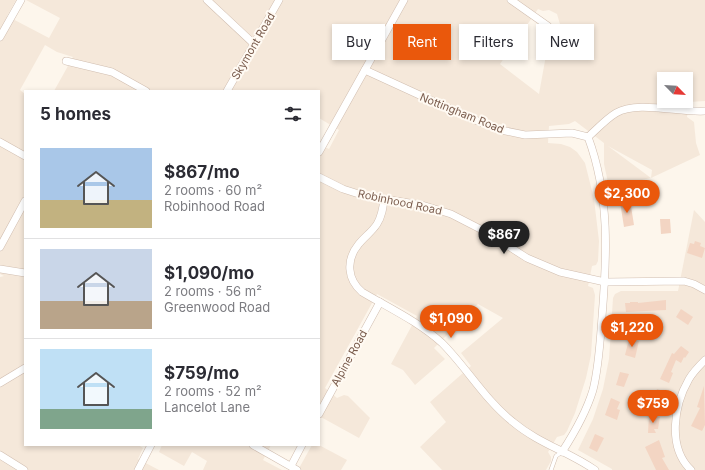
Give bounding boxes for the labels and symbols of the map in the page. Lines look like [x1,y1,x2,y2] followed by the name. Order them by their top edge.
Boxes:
[228,10,278,82] street label: Skymont Road
[657,72,693,108] north arrow
[418,90,506,136] street label: Nottingham Road
[594,180,660,214] pin: $2,300
[357,186,443,218] street label: Robinhood Road
[480,221,528,255] pin: $867
[418,305,484,339] pin: $1,090
[599,314,665,348] pin: $1,220
[328,327,370,389] street label: Alpine Road
[629,390,677,424] pin: $759

